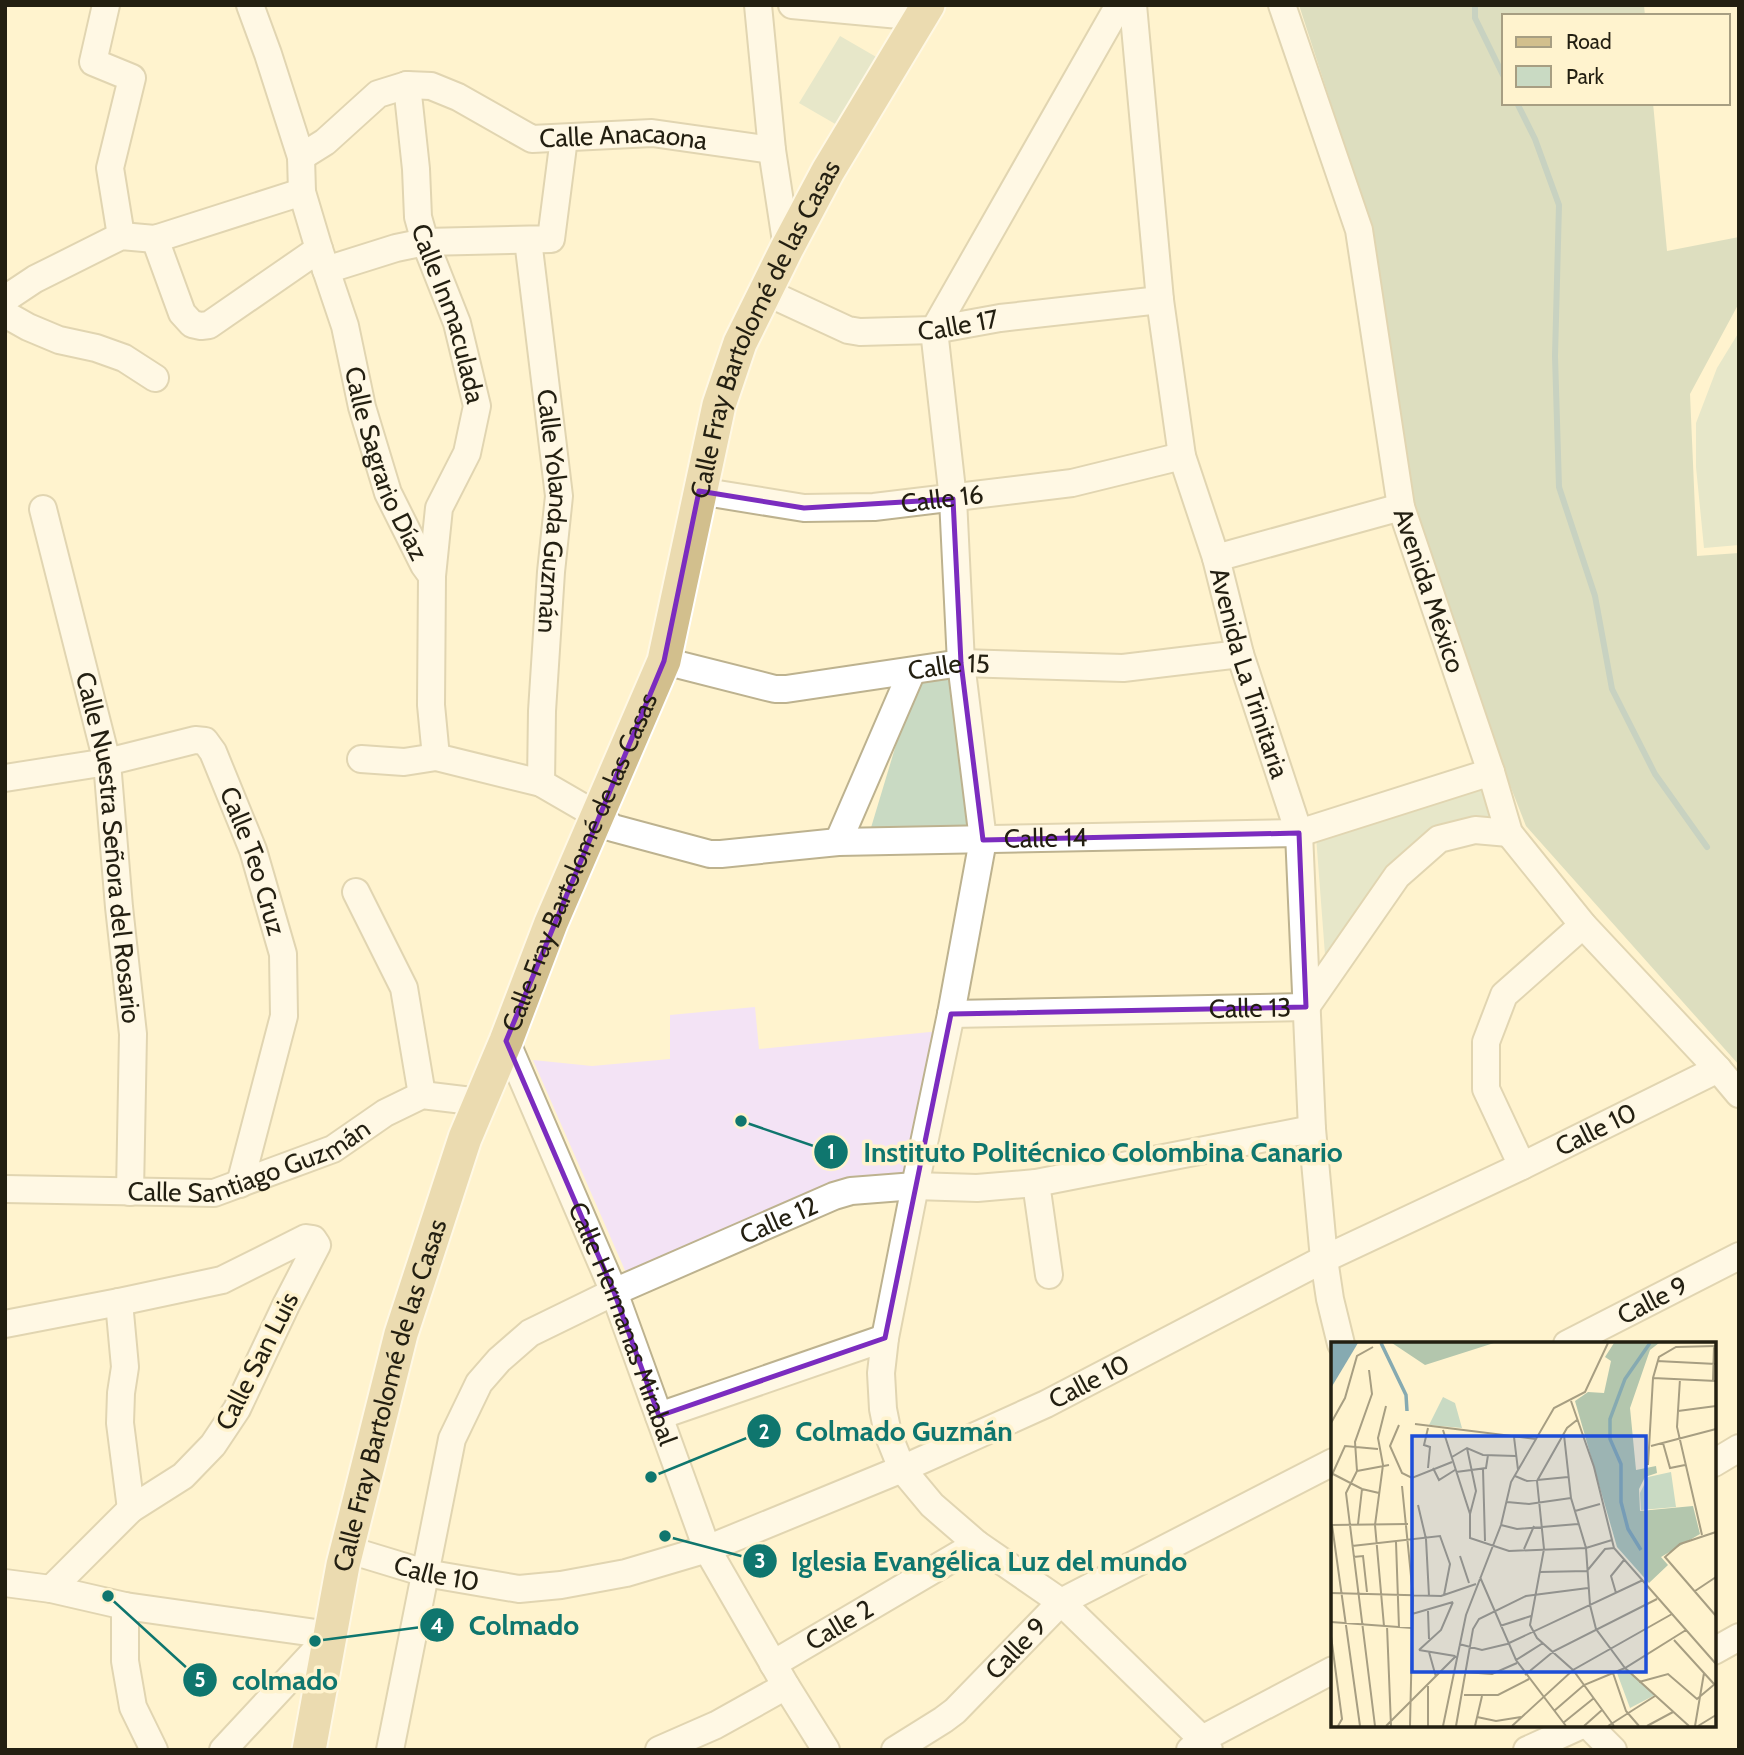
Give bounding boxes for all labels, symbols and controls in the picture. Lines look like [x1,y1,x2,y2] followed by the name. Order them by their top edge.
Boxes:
[1502,14,1730,105] legend
[1566,29,1612,54] text: Road
[1566,64,1604,89] text: Park
[538,117,710,157] street label: Calle Anacaona
[683,154,847,502] street label: Calle Fray Bartolomé de las Casas
[405,220,492,407] street label: Calle Inmaculada
[917,303,1001,346] street label: Calle 17
[338,364,435,566] street label: Calle Sagrario Díaz
[530,387,575,634] street label: Calle Yolanda Guzmán
[899,478,985,520] street label: Calle 16
[1387,504,1472,677] street label: Avenida México
[1203,564,1296,783] street label: Avenida La Trinitaria
[906,647,990,687] street label: Calle 15
[69,668,148,1025] street label: Calle Nuestra Señora del Rosario
[495,688,664,1036] street label: Calle Fray Bartolomé de las Casas
[213,782,293,939] street label: Calle Teo Cruz
[1004,821,1088,855] street label: Calle 14
[1208,991,1291,1025] street label: Calle 13
[1550,1096,1642,1163] street label: Calle 10
[127,1112,376,1209] street label: Calle Santiago Guzmán
[814,1127,1356,1176] callout: Instituto Politécnico Colombina Canario
[863,1135,1343,1169] text: Instituto Politécnico Colombina Canario
[827,1139,835,1164] text: 1
[735,1189,823,1251] street label: Calle 12
[561,1197,684,1450] street label: Calle Hermanas Mirabal
[326,1215,453,1575] street label: Calle Fray Bartolomé de las Casas
[1612,1269,1693,1332] street label: Calle 9
[209,1286,306,1435] street label: Calle San Luis
[1331,1342,1716,1727] inset map
[1043,1347,1135,1416] street label: Calle 10
[746,1407,1027,1456] callout: Colmado Guzmán
[795,1414,1013,1448] text: Colmado Guzmán
[758,1419,770,1444] text: 2
[742,1536,1201,1585] callout: Iglesia Evangélica Luz del mundo
[791,1544,1187,1578] text: Iglesia Evangélica Luz del mundo
[390,1548,482,1598] street label: Calle 10
[754,1548,766,1573] text: 3
[800,1593,879,1657] street label: Calle 2
[420,1601,593,1650] callout: Colmado
[469,1608,579,1642] text: Colmado
[978,1610,1053,1686] street label: Calle 9
[430,1613,444,1638] text: 4
[183,1655,352,1704] callout: colmado
[232,1663,338,1697] text: colmado
[194,1667,206,1692] text: 5

